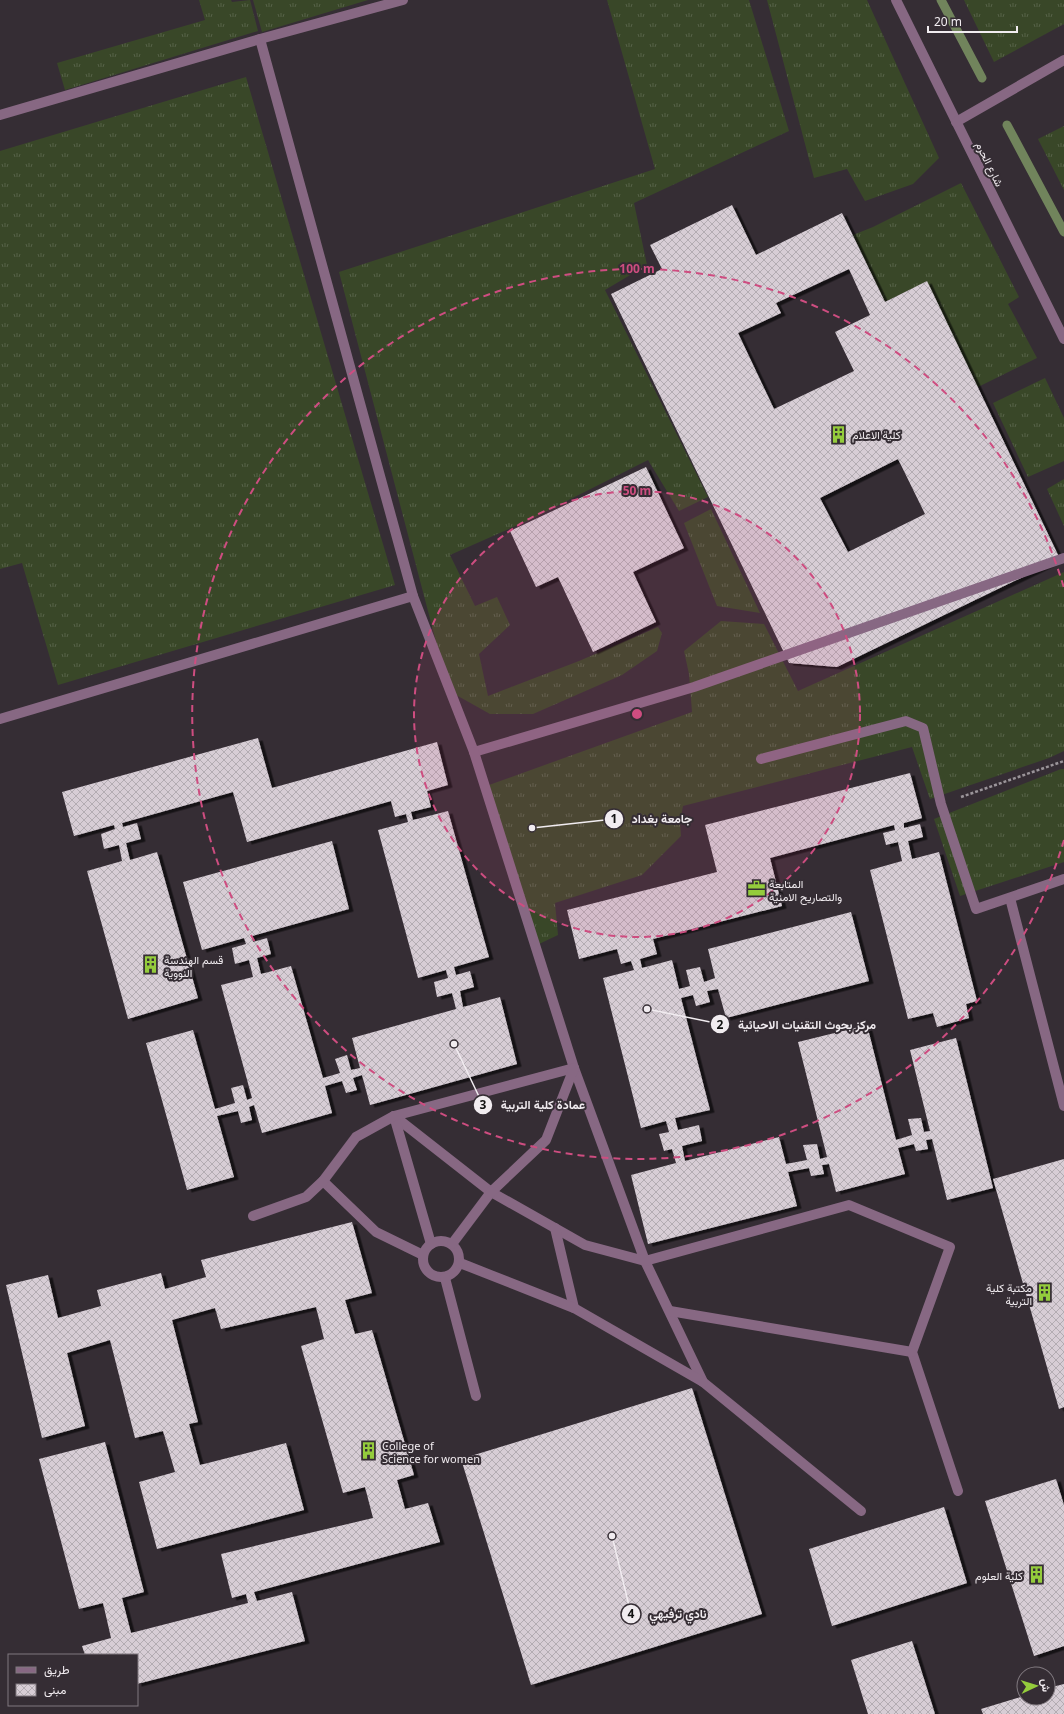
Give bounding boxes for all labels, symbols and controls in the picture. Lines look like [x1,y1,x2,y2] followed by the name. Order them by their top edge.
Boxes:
[928,8,1017,34] scale bar
[934,13,962,30] text: 20 m
[972,139,1007,190] street label: شارع الحرم
[619,260,655,277] text: 100 m
[829,424,849,444] building icon: كلية الاعلام
[852,427,901,443] place label: كلية الاعلام
[623,482,651,499] text: 50 m
[630,707,644,721] centre of rings
[604,807,701,831] callout: جامعة بغداد
[611,810,617,827] text: 1
[632,810,692,827] text: جامعة بغداد
[769,876,842,905] place label: المتابعة والتصاريح الامنية
[746,879,766,899] office icon: المتابعة والتصاريح الامنية
[164,952,223,980] place label: قسم الهندسة النووية
[141,955,161,975] building icon: قسم الهندسة النووية
[710,1012,884,1036] callout: مركز بحوث التقنيات الاحيائية
[717,1016,724,1033] text: 2
[738,1016,876,1033] text: مركز بحوث التقنيات الاحيائية
[473,1093,594,1117] callout: عمادة كلية التربية
[480,1096,487,1113] text: 3
[501,1096,585,1113] text: عمادة كلية التربية
[986,1280,1032,1308] place label: مكتبة كلية التربية
[1035,1283,1055,1303] building icon: مكتبة كلية التربية
[382,1438,480,1466] place label: College of Science for women
[359,1441,379,1461] building icon: College of Science for women
[1026,1565,1046,1585] building icon: كلية العلوم
[975,1568,1023,1584] place label: كلية العلوم
[621,1602,714,1626] callout: نادي ترفيهي
[628,1605,635,1622] text: 4
[649,1605,707,1624] text: نادي ترفيهي
[8,1654,138,1706] legend
[44,1661,70,1678] text: طريق
[1016,1666,1056,1706] north arrow
[1039,1678,1054,1692] text: ش
[44,1681,66,1698] text: مبنى

